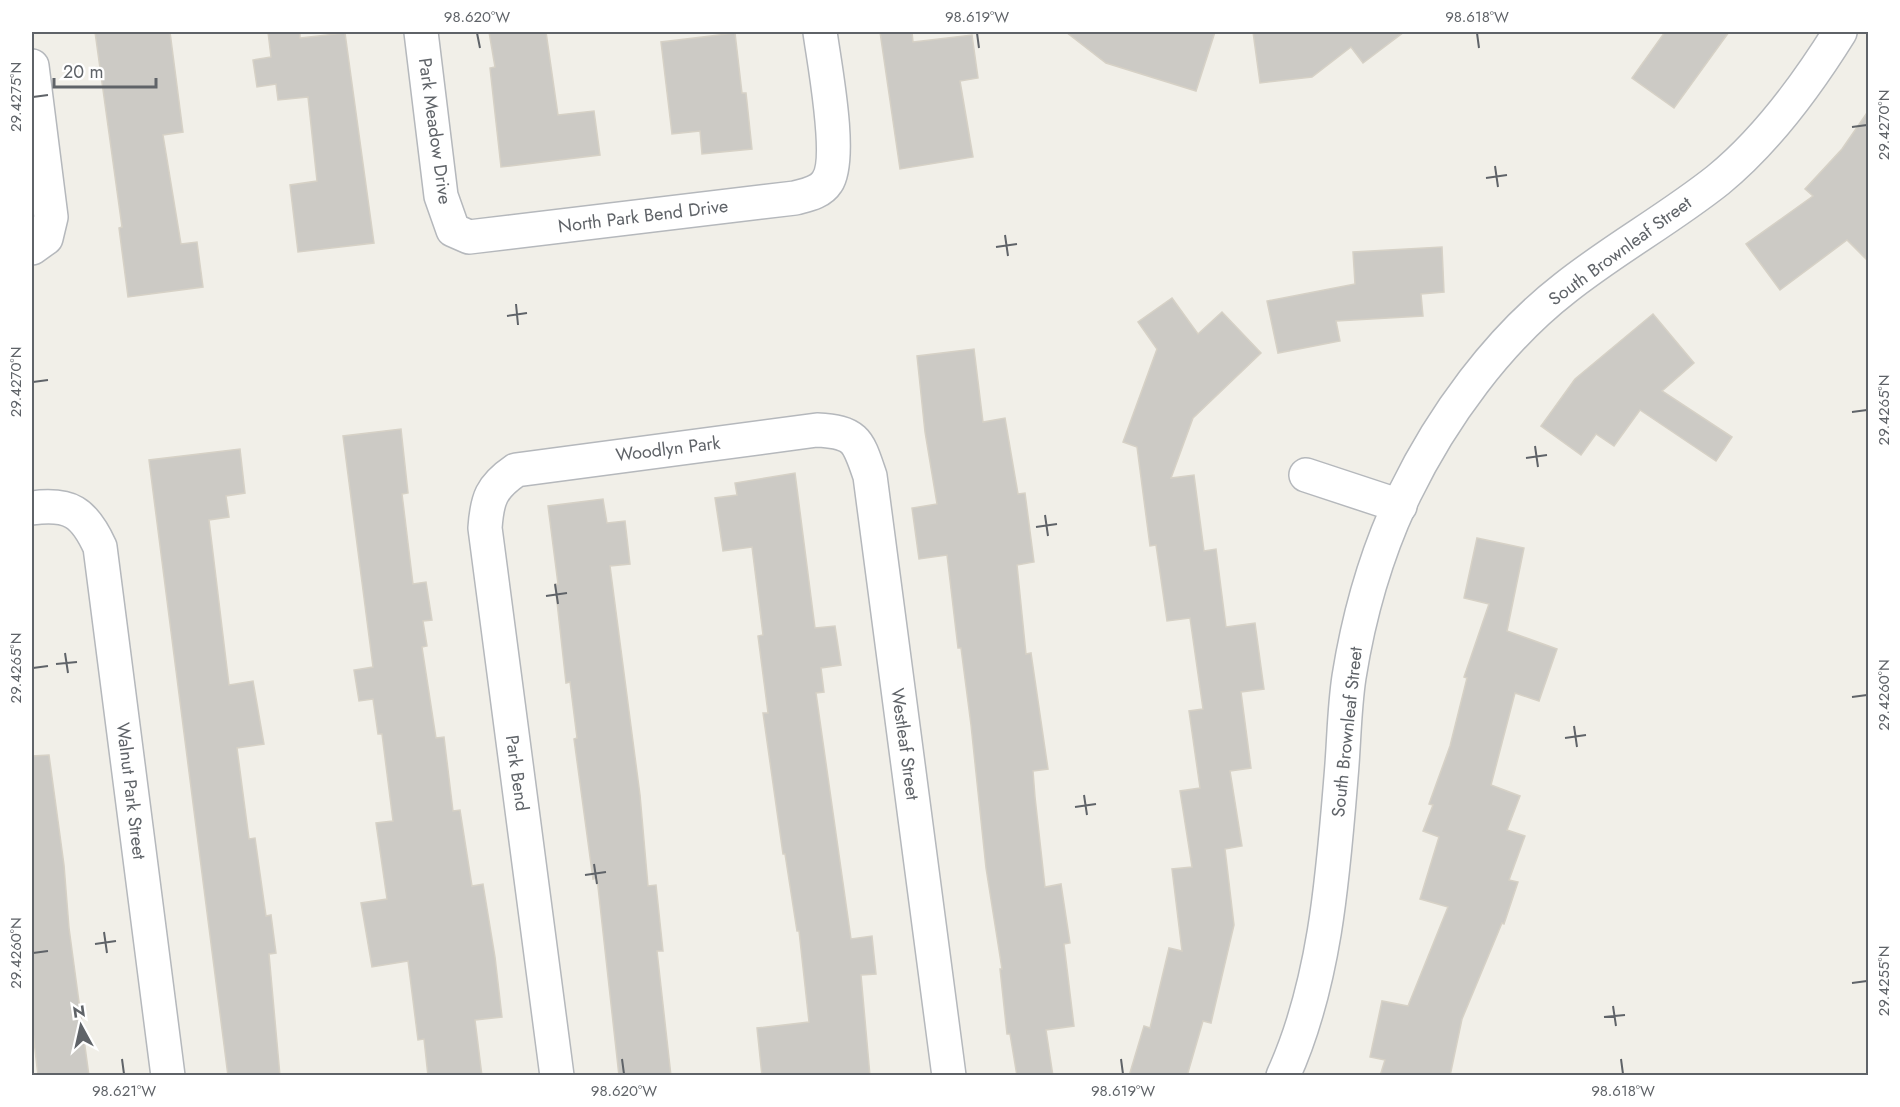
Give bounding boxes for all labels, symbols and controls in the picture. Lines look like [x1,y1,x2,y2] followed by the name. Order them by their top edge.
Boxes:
[444,6,510,28] text: 98.620°W
[945,6,1009,28] text: 98.619°W
[1445,6,1509,28] text: 98.618°W
[54,51,156,89] scale bar
[412,56,458,206] street label: Park Meadow Drive
[63,59,103,85] text: 20 m
[5,62,27,132] text: 29.4275°N
[1873,90,1895,160] text: 29.4270°N
[1543,190,1697,312] street label: South Brownleaf Street
[557,193,729,239] street label: North Park Bend Drive
[5,347,27,417] text: 29.4270°N
[1873,375,1895,445] text: 29.4265°N
[614,430,722,468] street label: Woodlyn Park
[5,633,27,703] text: 29.4265°N
[1325,645,1369,818] street label: South Brownleaf Street
[1873,659,1895,731] text: 29.4260°N
[884,686,926,802] street label: Westleaf Street
[110,721,152,862] street label: Walnut Park Street
[499,733,535,813] street label: Park Bend
[5,917,27,989] text: 29.4260°N
[1873,946,1895,1016] text: 29.4255°N
[51,996,111,1056] north arrow
[71,999,87,1024] text: N
[92,1080,156,1102] text: 98.621°W
[591,1080,657,1102] text: 98.620°W
[1091,1080,1155,1102] text: 98.619°W
[1591,1080,1655,1102] text: 98.618°W

